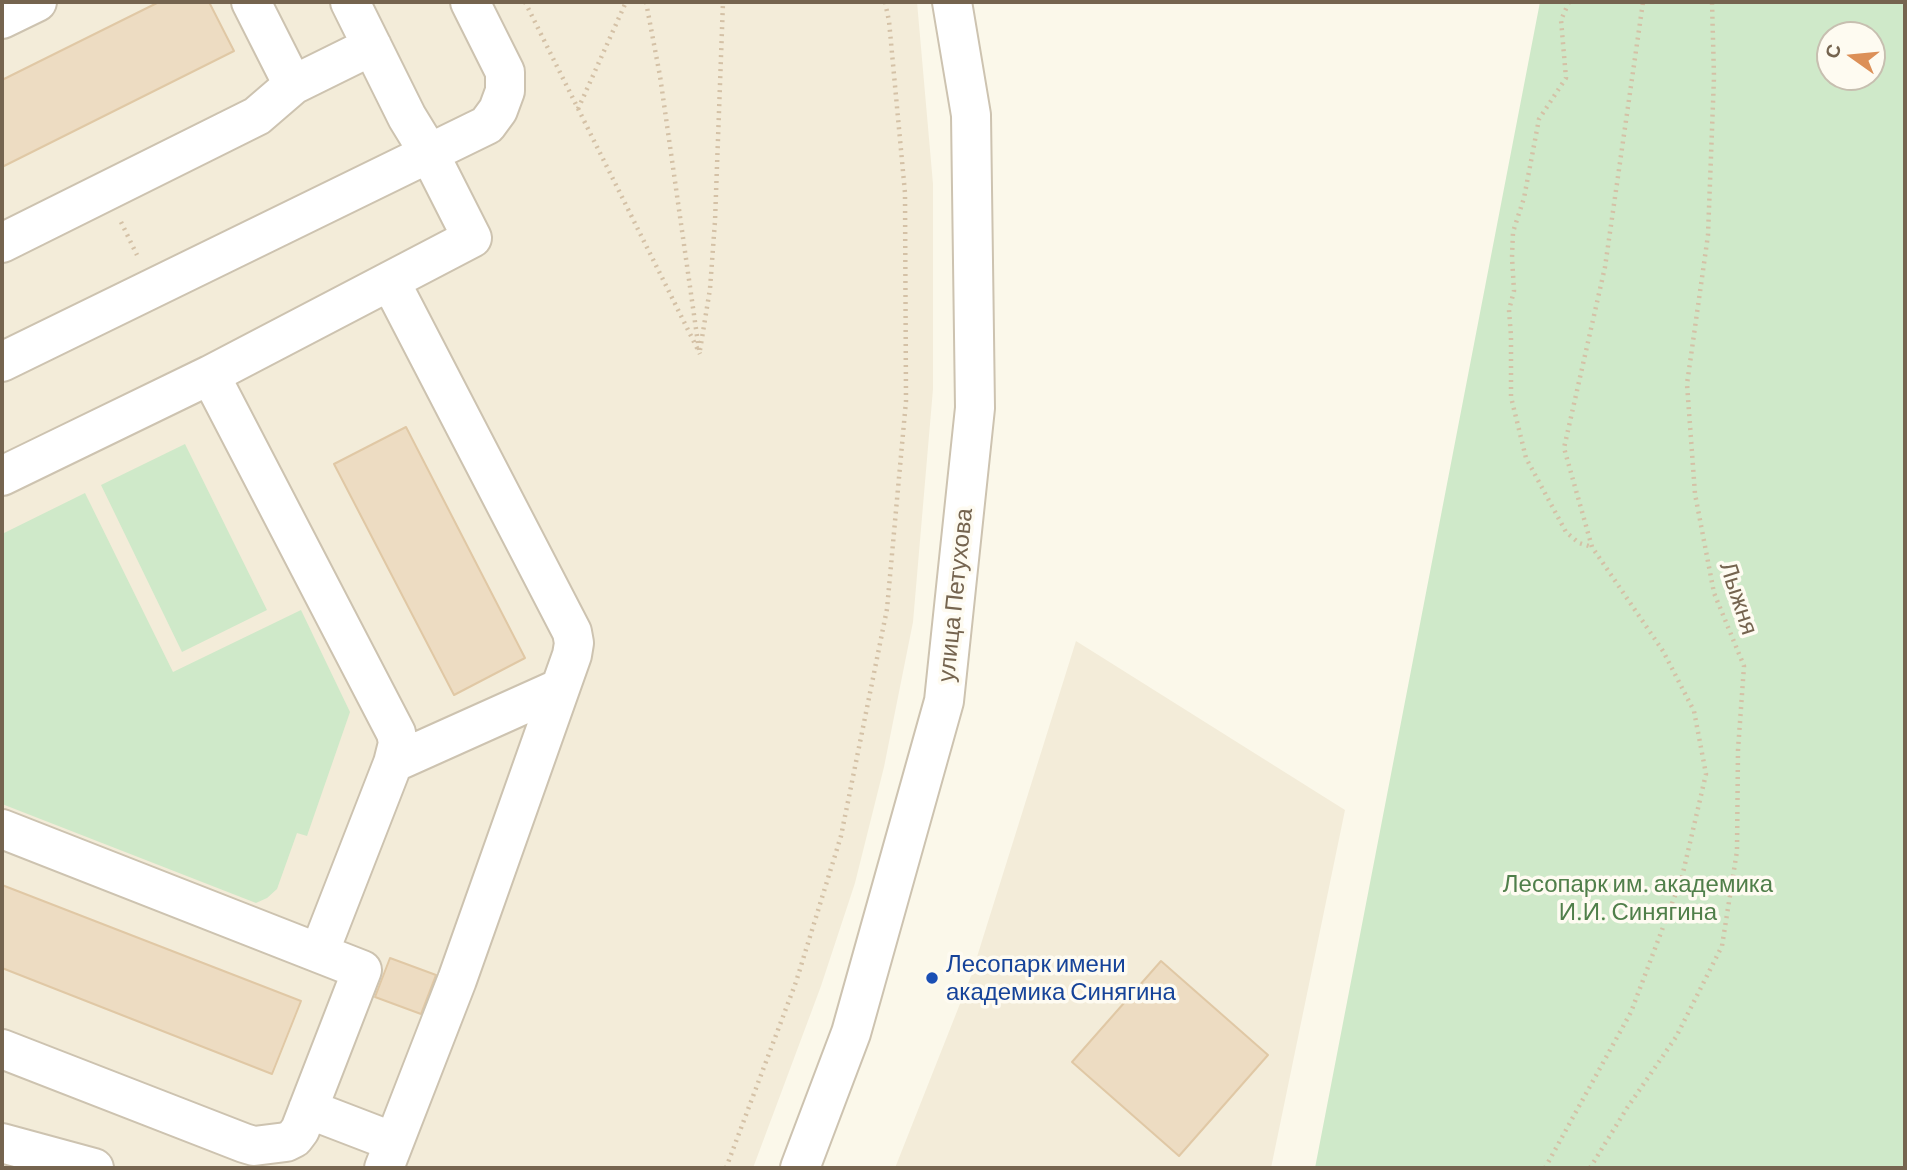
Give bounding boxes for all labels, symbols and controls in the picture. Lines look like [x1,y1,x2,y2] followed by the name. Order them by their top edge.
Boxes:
[1816,21,1886,91] north arrow
[1819,41,1845,61] text: С
[932,507,978,683] street label: улица Петухова
[1714,558,1764,638] street label: Лыжня
[1503,870,1773,926] park label: Лесопарк им. академика И.И. Синягина
[946,950,1176,1006] place label: Лесопарк имени академика Синягина
[924,970,940,986] marker: Лесопарк имени академика Синягина

